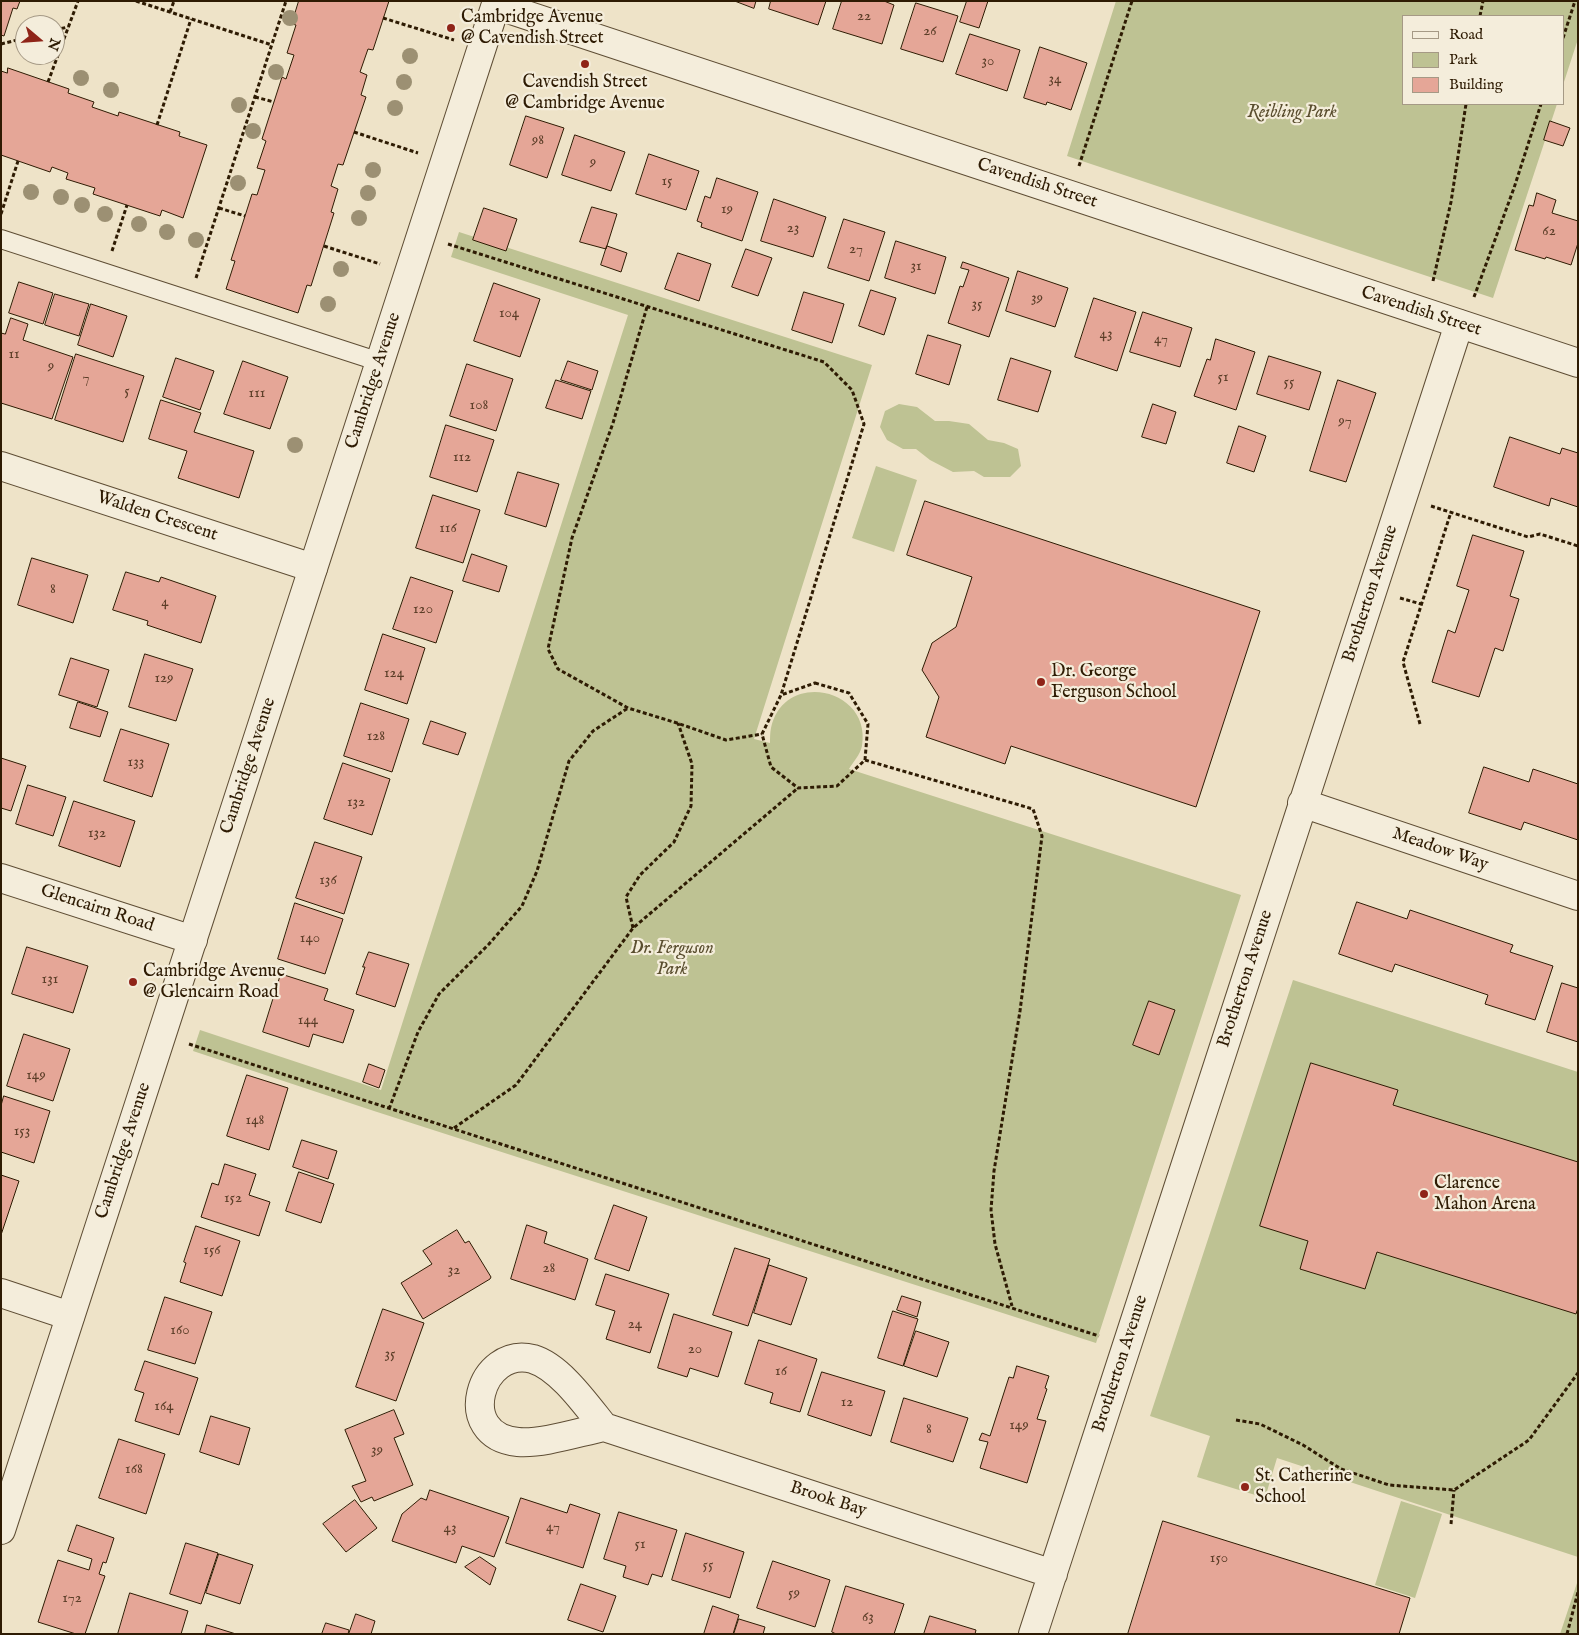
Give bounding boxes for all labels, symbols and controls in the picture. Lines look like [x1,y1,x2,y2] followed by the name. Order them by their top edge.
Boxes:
[461,7,604,50] place label: Cambridge Avenue @ Cavendish Street
[857,8,871,26] house number: 22
[15,15,65,65] north arrow
[1402,15,1564,105] legend
[445,22,457,34] marker: Cambridge Avenue @ Cavendish Street
[923,23,937,41] house number: 26
[1449,25,1483,44] text: Road
[43,36,64,53] text: N
[1449,50,1478,69] text: Park
[982,53,994,71] house number: 30
[579,58,591,70] marker: Cavendish Street @ Cambridge Avenue
[1049,71,1061,89] house number: 34
[505,72,665,115] place label: Cavendish Street @ Cambridge Avenue
[1449,75,1503,94] text: Building
[1247,102,1337,124] park label: Reibling Park
[532,132,544,150] house number: 98
[590,154,596,172] house number: 9
[974,154,1100,214] street label: Cavendish Street
[661,173,673,191] house number: 15
[721,201,733,219] house number: 19
[787,220,799,238] house number: 23
[1542,223,1556,241] house number: 62
[849,241,863,259] house number: 27
[910,258,922,276] house number: 31
[1358,282,1484,342] street label: Cavendish Street
[1031,290,1043,308] house number: 39
[971,296,983,314] house number: 35
[499,305,519,323] house number: 104
[342,310,406,452] street label: Cambridge Avenue
[1100,326,1112,344] house number: 43
[1154,331,1168,349] house number: 47
[8,346,20,364] house number: 11
[48,358,54,376] house number: 9
[1217,369,1229,387] house number: 51
[82,370,90,388] house number: 7
[1284,374,1294,392] house number: 55
[124,383,130,401] house number: 5
[249,385,265,403] house number: 111
[470,397,488,415] house number: 108
[1338,413,1352,431] house number: 97
[453,449,471,467] house number: 112
[94,487,220,547] street label: Walden Crescent
[439,520,457,538] house number: 116
[1339,523,1403,665] street label: Brotherton Avenue
[50,581,56,599] house number: 8
[161,594,169,612] house number: 4
[413,601,433,619] house number: 120
[1051,661,1176,704] place label: Dr. George Ferguson School
[384,665,404,683] house number: 124
[154,670,174,688] house number: 129
[1035,676,1047,688] marker: Dr. George Ferguson School
[217,695,281,837] street label: Cambridge Avenue
[367,728,385,746] house number: 128
[128,754,144,772] house number: 133
[347,794,365,812] house number: 132
[1389,823,1491,877] street label: Meadow Way
[88,825,106,843] house number: 132
[319,872,337,890] house number: 136
[37,880,157,938] street label: Glencairn Road
[1214,908,1278,1050] street label: Brotherton Avenue
[300,930,320,948] house number: 140
[630,938,714,981] park label: Dr. Ferguson Park
[143,961,285,1004] place label: Cambridge Avenue @ Glencairn Road
[42,971,58,989] house number: 131
[127,976,139,988] marker: Cambridge Avenue @ Glencairn Road
[298,1012,318,1030] house number: 144
[26,1067,46,1085] house number: 149
[92,1080,156,1222] street label: Cambridge Avenue
[246,1112,264,1130] house number: 148
[14,1123,30,1141] house number: 153
[1434,1173,1536,1216] place label: Clarence Mahon Arena
[1418,1188,1430,1200] marker: Clarence Mahon Arena
[224,1190,242,1208] house number: 152
[203,1242,221,1260] house number: 156
[543,1260,555,1278] house number: 28
[448,1262,460,1280] house number: 32
[1089,1293,1153,1435] street label: Brotherton Avenue
[628,1316,642,1334] house number: 24
[170,1322,190,1340] house number: 160
[688,1341,702,1359] house number: 20
[384,1346,396,1364] house number: 35
[775,1363,787,1381] house number: 16
[841,1394,853,1412] house number: 12
[154,1398,174,1416] house number: 164
[1009,1417,1029,1435] house number: 149
[926,1421,932,1439] house number: 8
[371,1442,383,1460] house number: 39
[125,1461,143,1479] house number: 168
[1255,1466,1352,1508] place label: St. Catherine School
[787,1477,869,1523] street label: Brook Bay
[1239,1481,1251,1493] marker: St. Catherine School
[546,1519,560,1537] house number: 47
[444,1520,456,1538] house number: 43
[634,1536,646,1554] house number: 51
[1210,1550,1228,1568] house number: 150
[703,1557,713,1575] house number: 55
[788,1585,800,1603] house number: 59
[62,1590,82,1608] house number: 172
[862,1609,874,1627] house number: 63

